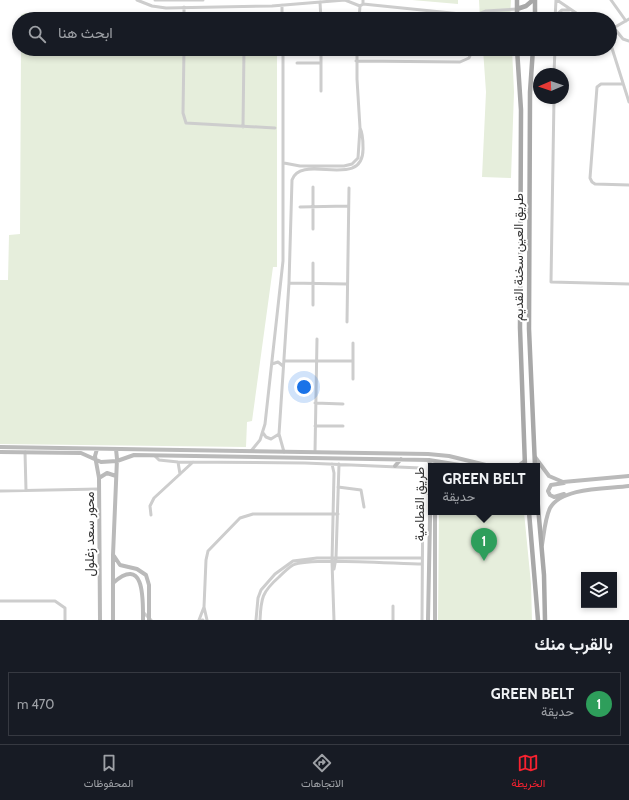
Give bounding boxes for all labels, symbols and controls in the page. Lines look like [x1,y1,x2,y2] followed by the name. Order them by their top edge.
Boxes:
[12,12,617,56] search box
[26,23,48,45] icon: search
[58,24,113,42] text: ابحث هنا
[533,68,569,104] north arrow
[510,193,527,321] street label: طريق العين سخنة القديم
[294,377,314,397] your location
[428,463,540,515] popup
[411,467,428,541] street label: طريق القطامية
[442,470,526,488] text: GREEN BELT
[442,488,475,504] text: حديقة
[81,491,98,576] street label: محور سعد زغلول
[471,528,497,561] pin: 1
[581,572,617,608] map controls
[581,572,617,608] button: layers
[535,634,613,654] text: بالقرب منك
[491,685,574,703] text: GREEN BELT
[17,696,54,712] text: 470 m
[597,696,601,712] text: 1
[541,703,574,719] text: حديقة
[84,752,133,793] tab: المحفوظات
[301,752,344,793] tab: الاتجاهات
[511,752,545,793] tab: الخريطة

